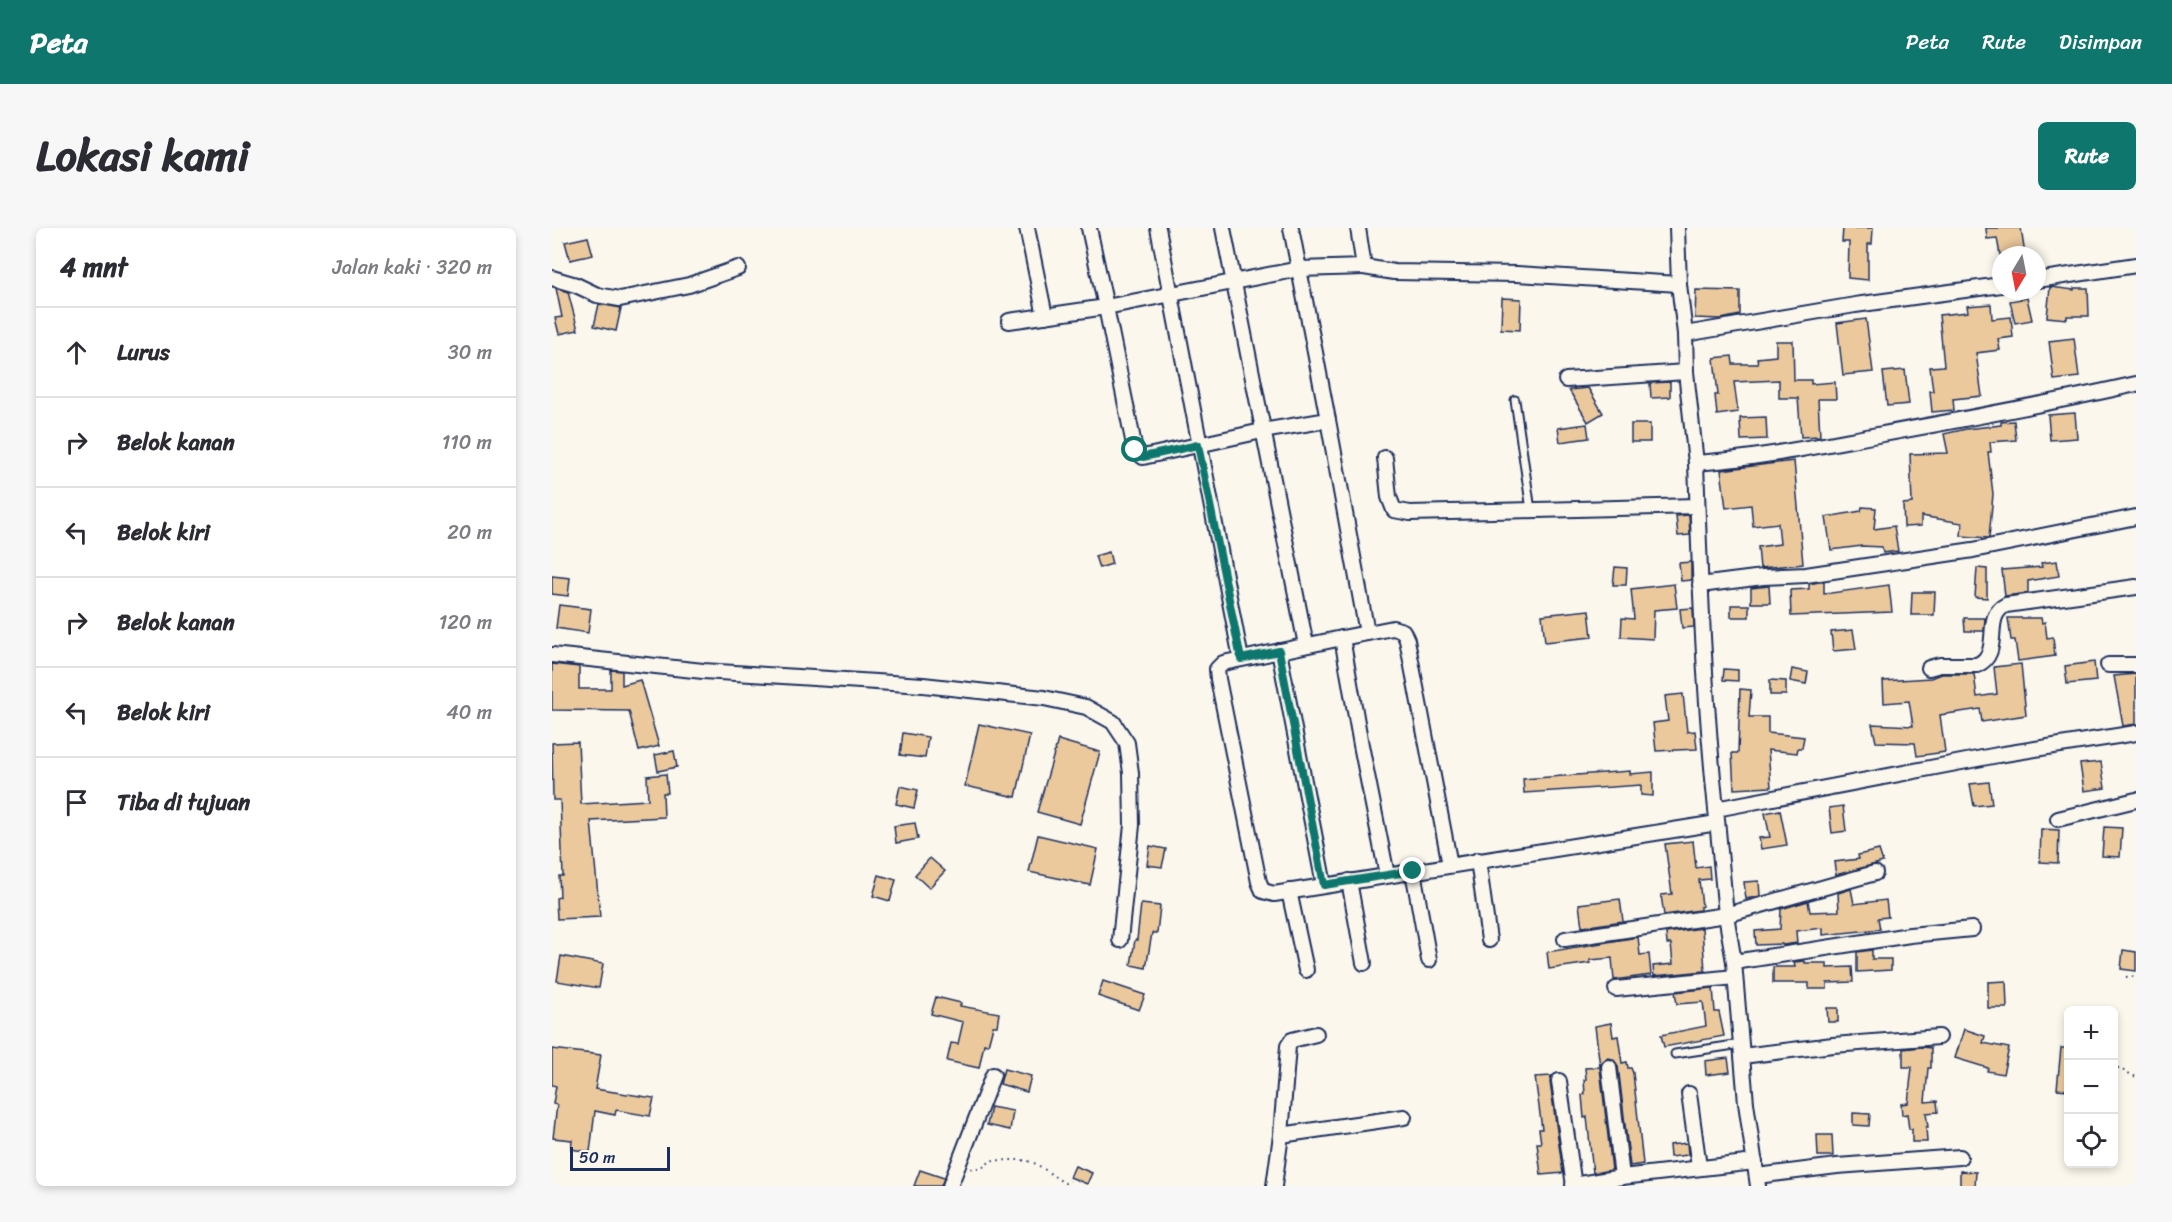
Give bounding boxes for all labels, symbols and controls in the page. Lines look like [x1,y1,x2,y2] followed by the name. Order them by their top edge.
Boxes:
[30,18,88,67] text: Peta
[1906,23,1949,61] text: Peta
[1982,23,2026,61] text: Rute
[2059,23,2142,61] text: Disimpan
[36,119,249,193] text: Lokasi kami
[2038,122,2136,190] button: Rute
[60,244,127,290] text: 4 mnt
[1992,246,2046,300] north arrow
[333,250,492,285] text: Jalan kaki · 320 m
[117,333,170,372] text: Lurus
[448,335,492,370] text: 30 m
[60,336,93,369] icon: ahead
[117,423,235,462] text: Belok kanan
[442,425,492,460] text: 110 m
[60,426,93,459] icon: right
[1121,436,1147,462] route start
[117,513,210,552] text: Belok kiri
[447,515,492,550] text: 20 m
[60,516,93,549] icon: left
[117,603,235,642] text: Belok kanan
[439,605,492,640] text: 120 m
[60,606,93,639] icon: right
[117,693,210,732] text: Belok kiri
[446,695,492,730] text: 40 m
[60,696,93,729] icon: left
[117,783,250,822] text: Tiba di tujuan
[60,786,93,819] icon: arrive
[1399,857,1425,883] route end
[2064,1006,2118,1168] map controls
[2064,1006,2118,1060] button: +
[2064,1060,2118,1114] button: −
[2064,1114,2118,1168] button: locate
[579,1143,615,1172] text: 50 m
[570,1144,670,1172] scale bar

